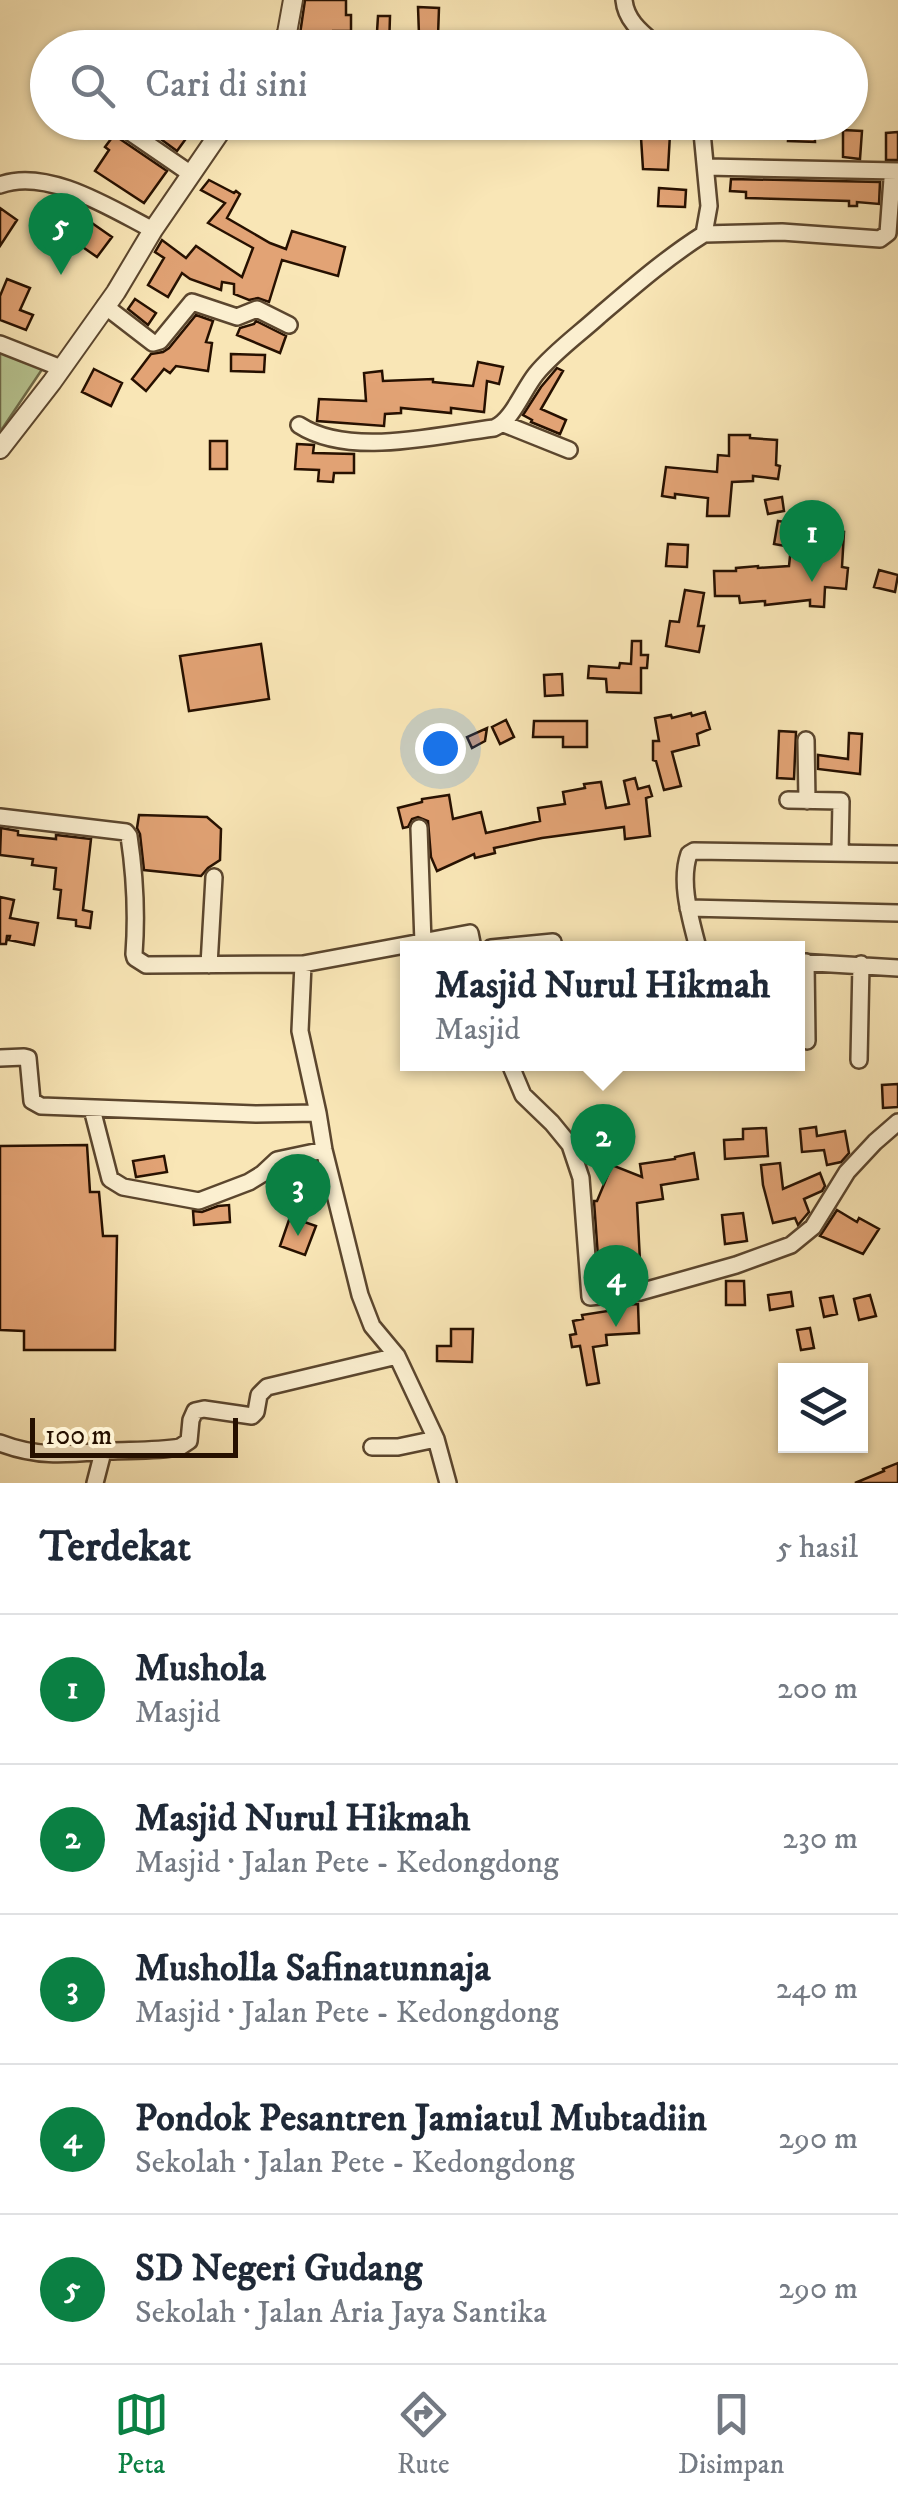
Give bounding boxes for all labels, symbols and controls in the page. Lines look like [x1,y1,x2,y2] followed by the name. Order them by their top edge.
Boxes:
[30,30,868,140] search box
[65,58,120,113] icon: search
[145,61,308,109] text: Cari di sini
[28,192,94,275] pin: 5
[780,500,844,582] pin: 1
[415,723,466,774] your location
[400,941,805,1071] popup
[435,962,770,1010] text: Masjid Nurul Hikmah
[435,1010,520,1050] text: Masjid
[570,1104,636,1186] pin: 2
[266,1154,330,1236] pin: 3
[584,1244,648,1327] pin: 4
[778,1363,868,1453] map controls
[778,1363,868,1453] button: layers
[30,1413,238,1458] scale bar
[45,1418,112,1453] text: 100 m
[40,1522,191,1574] text: Terdekat
[776,1528,858,1568] text: 5 hasil
[135,1645,266,1693] text: Mushola
[67,1669,78,1709] text: 1
[777,1669,858,1709] text: 200 m
[135,1693,220,1733] text: Masjid
[135,1795,470,1843] text: Masjid Nurul Hikmah
[65,1819,80,1859] text: 2
[782,1819,858,1859] text: 230 m
[135,1843,559,1883] text: Masjid · Jalan Pete - Kedongdong
[135,1945,491,1993] text: Musholla Safinatunnaja
[67,1969,78,2009] text: 3
[776,1969,858,2009] text: 240 m
[135,1993,559,2033] text: Masjid · Jalan Pete - Kedongdong
[135,2095,707,2143] text: Pondok Pesantren Jamiatul Mubtadiin
[63,2119,82,2159] text: 4
[778,2119,858,2159] text: 290 m
[135,2143,575,2183] text: Sekolah · Jalan Pete - Kedongdong
[135,2245,422,2293] text: SD Negeri Gudang
[65,2269,80,2309] text: 5
[778,2269,858,2309] text: 290 m
[135,2293,547,2333] text: Sekolah · Jalan Aria Jaya Santika
[114,2387,169,2482] tab: Peta
[396,2387,451,2482] tab: Rute
[678,2387,784,2482] tab: Disimpan

